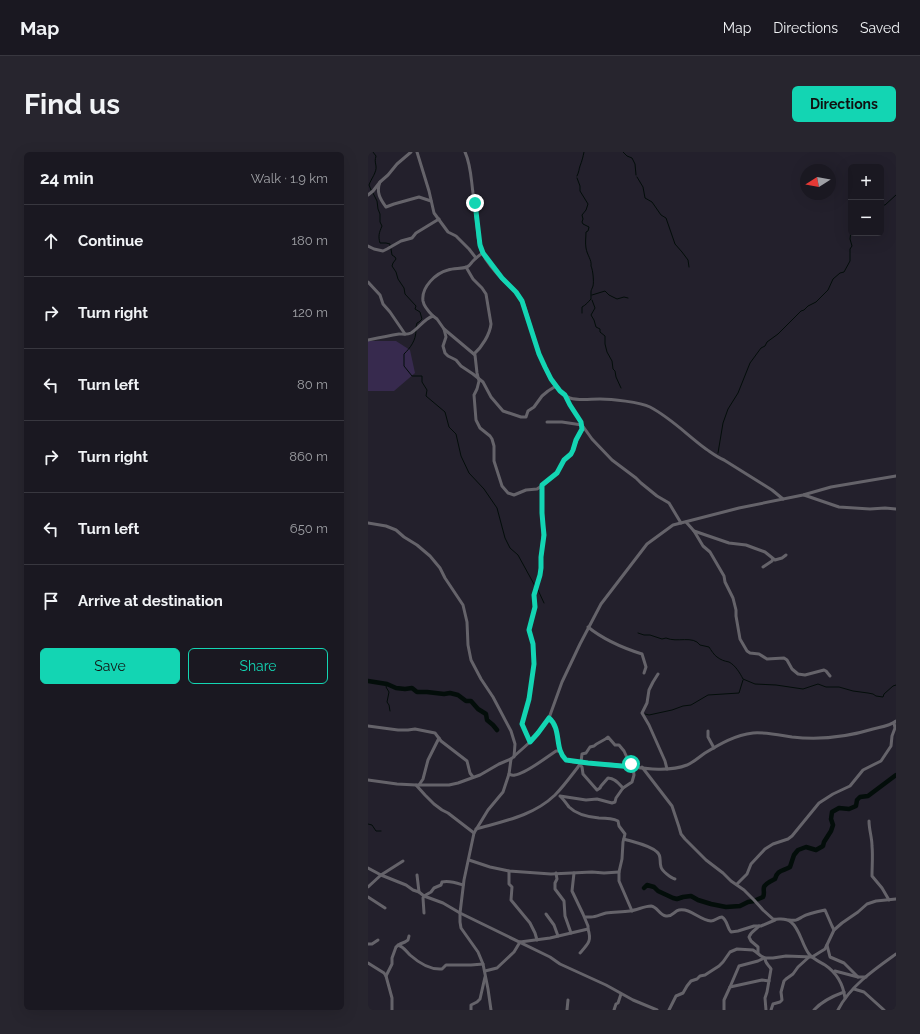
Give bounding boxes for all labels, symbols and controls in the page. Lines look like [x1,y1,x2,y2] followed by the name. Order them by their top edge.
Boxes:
[20,17,59,39] text: Map
[723,20,751,36] text: Map
[773,20,838,36] text: Directions
[860,20,900,36] text: Saved
[792,86,896,122] button: Directions
[24,88,120,121] text: Find us
[800,164,836,200] north arrow
[848,164,884,236] map controls
[848,164,884,200] button: +
[40,168,94,188] text: 24 min
[251,171,328,186] text: Walk · 1.9 km
[466,194,484,212] route end
[848,200,884,236] button: −
[40,230,62,252] icon: ahead
[78,232,143,250] text: Continue
[292,233,328,248] text: 180 m
[40,302,62,324] icon: right
[78,304,148,322] text: Turn right
[292,305,328,320] text: 120 m
[40,374,62,396] icon: left
[78,376,139,394] text: Turn left
[297,377,328,392] text: 80 m
[40,446,62,468] icon: right
[78,448,148,466] text: Turn right
[289,449,328,464] text: 860 m
[40,518,62,540] icon: left
[78,520,139,538] text: Turn left
[290,521,328,536] text: 650 m
[40,590,62,612] icon: arrive
[78,592,223,610] text: Arrive at destination
[40,648,180,684] button: Save
[188,648,328,684] button: Share
[622,755,640,773] route start

